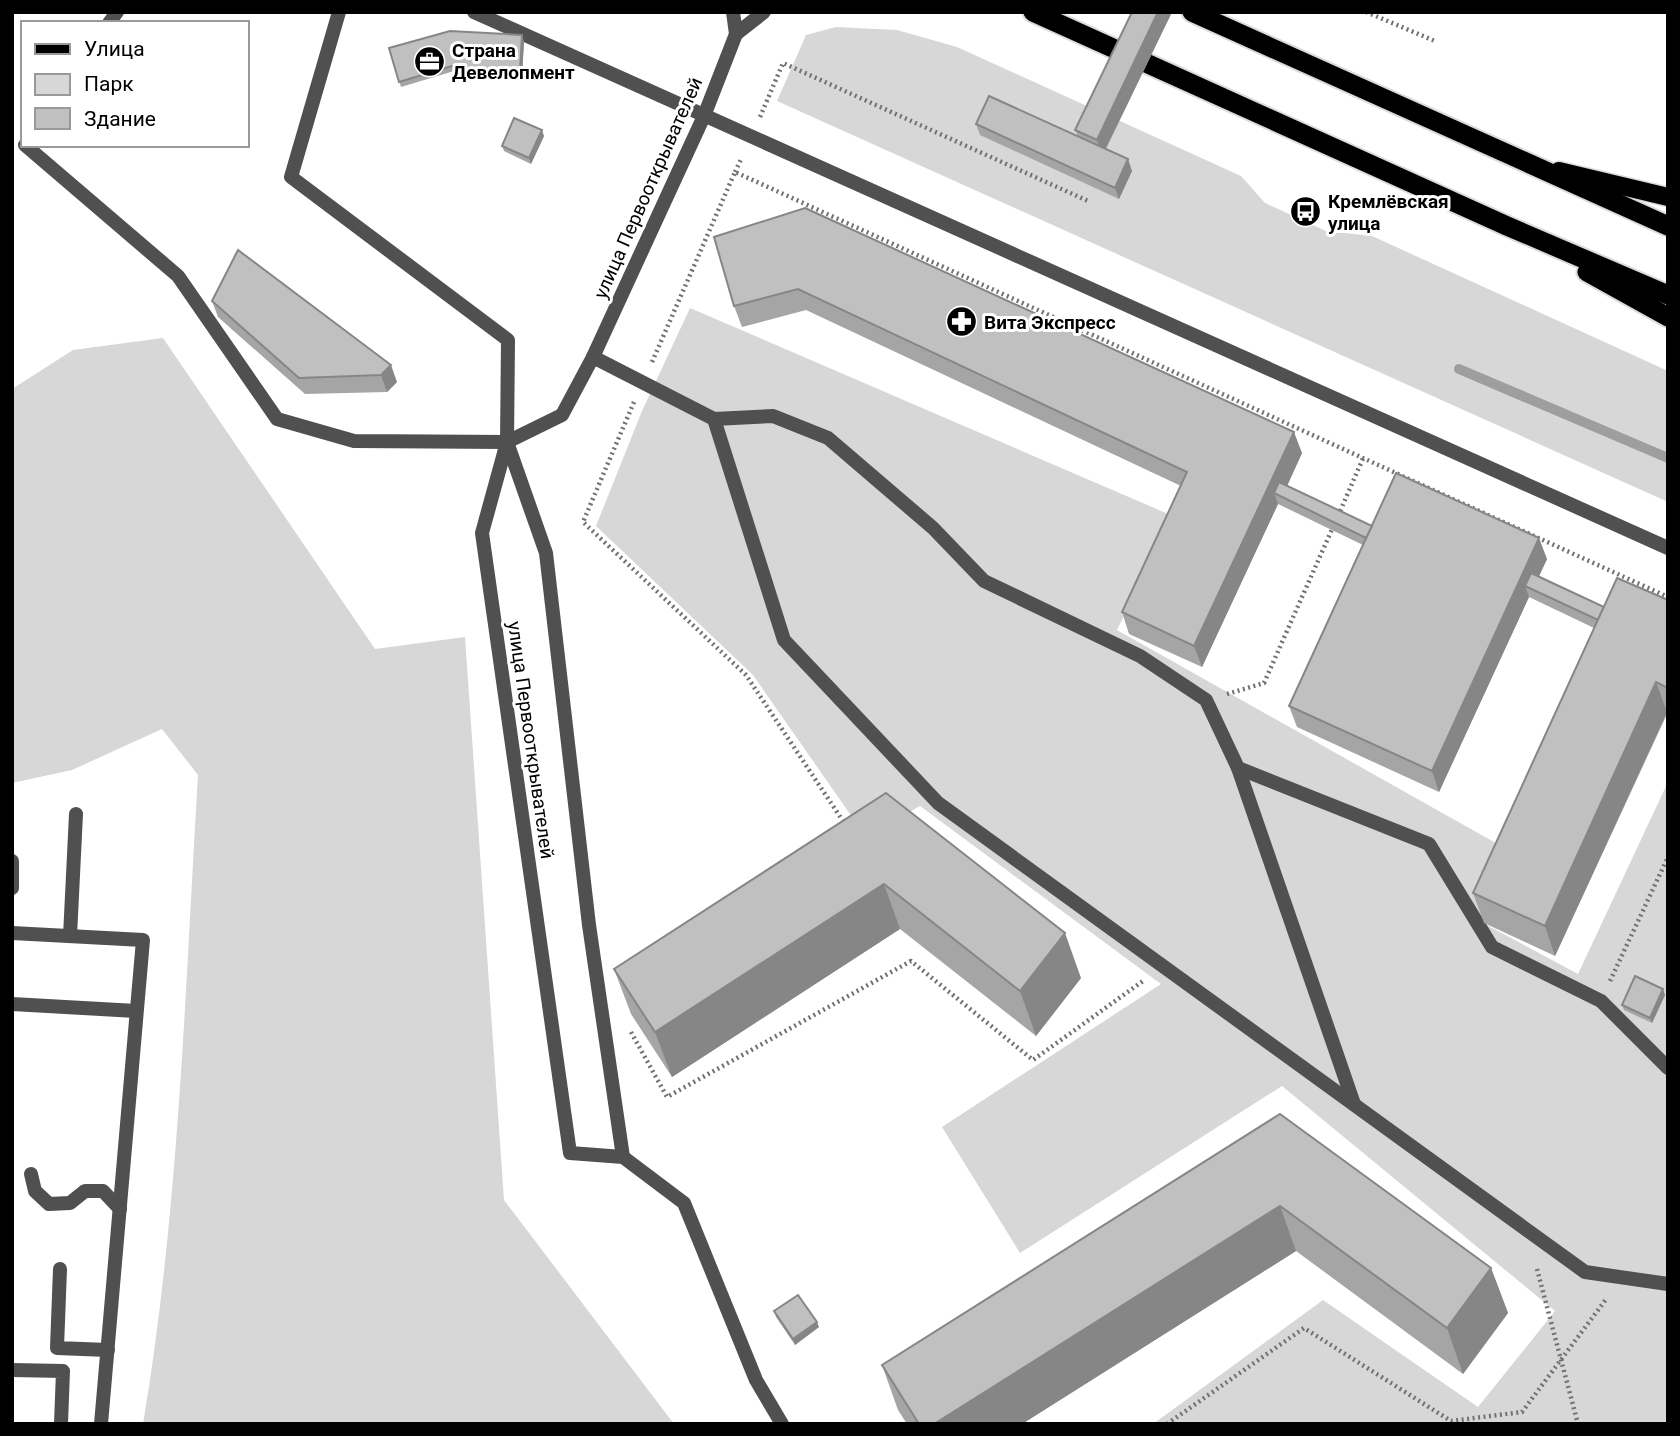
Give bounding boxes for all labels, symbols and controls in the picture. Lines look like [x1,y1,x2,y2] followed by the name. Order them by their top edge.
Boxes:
[21,21,248,147] legend
[84,37,145,61] text: Улица
[452,39,575,84] place label: Страна Девелопмент
[412,44,446,78] office icon: Страна Девелопмент
[84,72,134,96] text: Парк
[589,74,707,302] street label: улица Первооткрывателей
[84,107,156,131] text: Здание
[1328,190,1449,235] place label: Кремлёвская улица
[1288,195,1322,229] bus stop icon: Кремлёвская улица
[944,305,978,339] pharmacy icon: Вита Экспресс
[984,311,1116,334] place label: Вита Экспресс
[503,620,559,860] street label: улица Первооткрывателей

